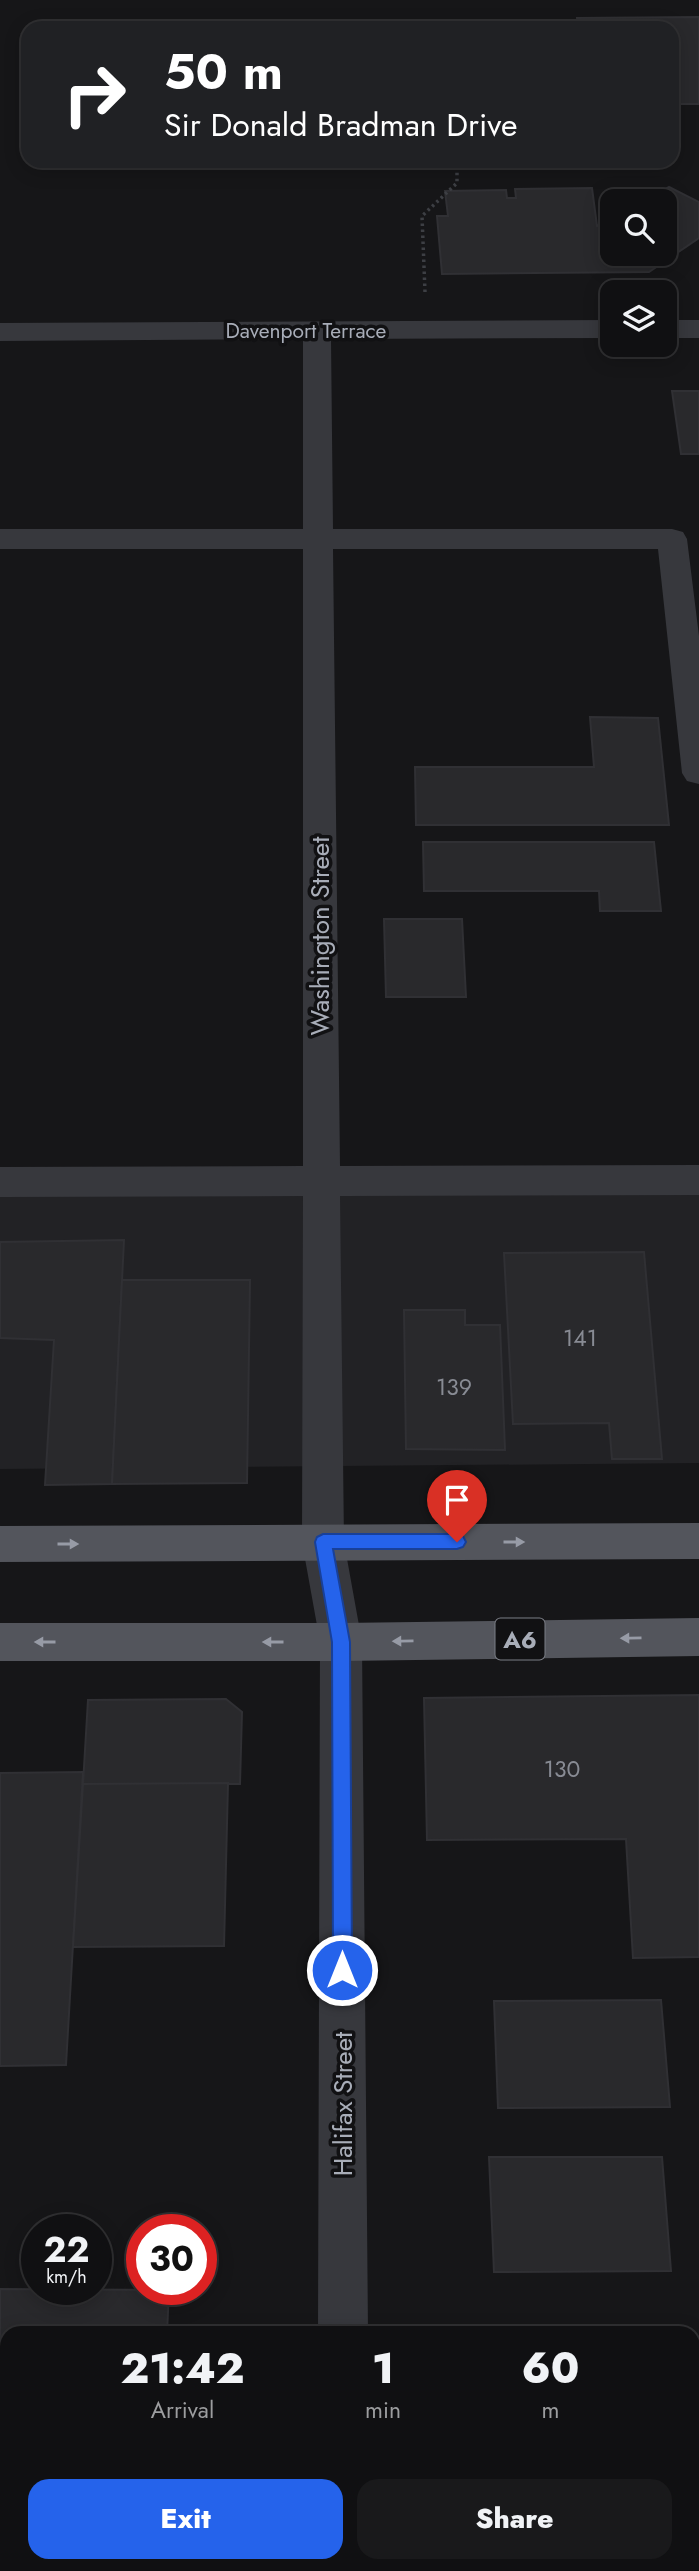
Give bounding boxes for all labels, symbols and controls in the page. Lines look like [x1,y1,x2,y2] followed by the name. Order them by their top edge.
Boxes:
[164,37,283,107] text: 50 m
[49,49,140,140] icon: right
[164,102,517,148] text: Sir Donald Bradman Drive
[600,189,677,357] map controls
[600,189,677,266] button: search
[600,280,677,357] button: layers
[226,316,387,346] street label: Davenport Terrace
[301,836,339,1035] street label: Washington Street
[563,1321,597,1355] house number: 141
[436,1370,472,1404] house number: 139
[427,1470,487,1542] pin
[438,1481,476,1519] icon: arrive
[503,1536,525,1548] one-way arrow
[57,1538,79,1550] one-way arrow
[496,1618,544,1660] road number: A6
[620,1632,642,1644] one-way arrow
[392,1635,414,1647] one-way arrow
[34,1636,56,1648] one-way arrow
[261,1636,283,1648] one-way arrow
[544,1752,580,1786] house number: 130
[305,1933,379,2007] position arrow
[324,2031,362,2176] street label: Halifax Street
[126,2214,217,2305] speed limit sign: 30
[44,2225,89,2275] text: 22
[46,2264,87,2290] text: km/h
[121,2338,245,2399] text: 21:42
[372,2338,394,2399] text: 1
[522,2338,579,2399] text: 60
[151,2393,214,2427] text: Arrival
[365,2393,401,2427] text: min
[542,2393,560,2427] text: m
[28,2479,343,2559] button: Exit
[357,2479,672,2559] button: Share

